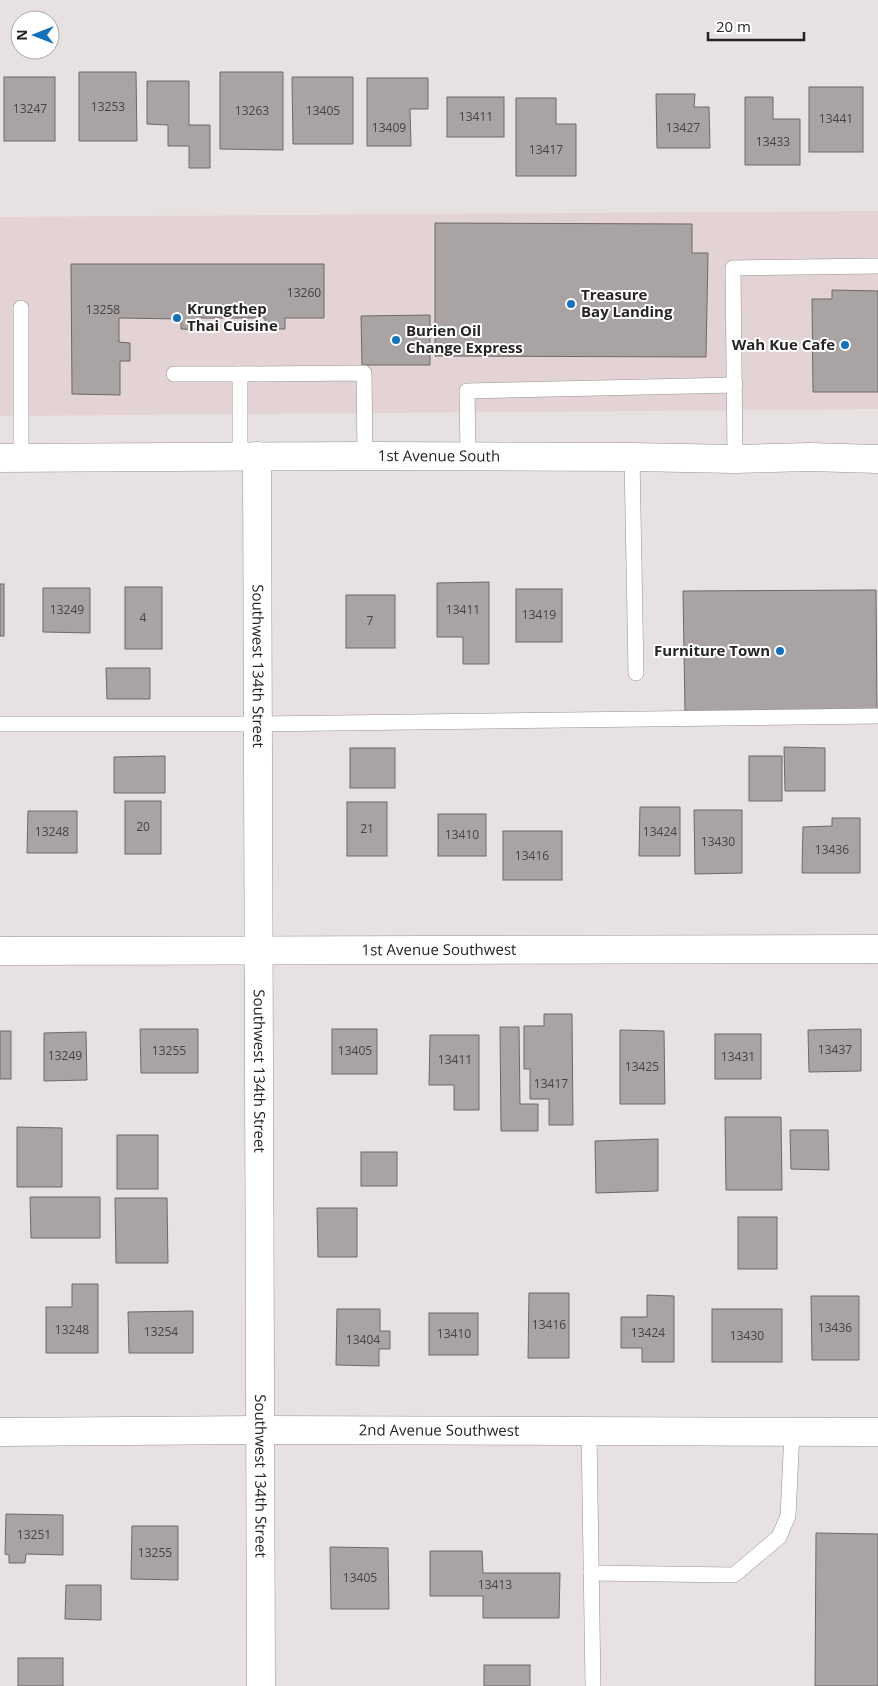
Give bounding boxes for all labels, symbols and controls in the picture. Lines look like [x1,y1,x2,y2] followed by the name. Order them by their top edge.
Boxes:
[10,10,60,60] north arrow
[708,10,804,42] scale bar
[716,16,751,36] text: 20 m
[12,29,31,41] text: N
[91,98,125,115] house number: 13253
[13,100,47,117] house number: 13247
[235,102,269,119] house number: 13263
[306,102,340,119] house number: 13405
[459,108,493,125] house number: 13411
[819,110,853,127] house number: 13441
[372,119,406,136] house number: 13409
[666,119,700,136] house number: 13427
[756,133,790,150] house number: 13433
[529,141,563,158] house number: 13417
[287,284,321,301] house number: 13260
[581,284,673,321] place label: Treasure Bay Landing
[187,298,278,335] place label: Krungthep Thai Cuisine
[565,298,577,310] marker: Treasure Bay Landing
[86,301,120,318] house number: 13258
[171,312,183,324] marker: Krungthep Thai Cuisine
[406,320,523,357] place label: Burien Oil Change Express
[390,334,402,346] marker: Burien Oil Change Express
[732,334,835,354] place label: Wah Kue Cafe
[839,339,851,351] marker: Wah Kue Cafe
[378,445,500,466] street label: 1st Avenue South
[248,584,269,748] street label: Southwest 134th Street
[50,601,84,618] house number: 13249
[446,601,480,618] house number: 13411
[522,606,556,623] house number: 13419
[140,609,147,626] house number: 4
[367,612,374,629] house number: 7
[654,640,770,660] place label: Furniture Town
[774,645,786,657] marker: Furniture Town
[136,818,150,835] house number: 20
[360,820,374,837] house number: 21
[35,823,69,840] house number: 13248
[643,823,677,840] house number: 13424
[445,826,479,843] house number: 13410
[701,833,735,850] house number: 13430
[815,841,849,858] house number: 13436
[515,847,549,864] house number: 13416
[362,939,516,959] street label: 1st Avenue Southwest
[250,989,270,1153] street label: Southwest 134th Street
[818,1041,852,1058] house number: 13437
[152,1042,186,1059] house number: 13255
[338,1042,372,1059] house number: 13405
[48,1047,82,1064] house number: 13249
[721,1048,755,1065] house number: 13431
[438,1051,472,1068] house number: 13411
[625,1058,659,1075] house number: 13425
[534,1075,568,1092] house number: 13417
[532,1316,566,1333] house number: 13416
[818,1319,852,1336] house number: 13436
[55,1321,89,1338] house number: 13248
[144,1323,178,1340] house number: 13254
[631,1324,665,1341] house number: 13424
[437,1325,471,1342] house number: 13410
[730,1327,764,1344] house number: 13430
[346,1331,380,1348] house number: 13404
[251,1394,272,1558] street label: Southwest 134th Street
[359,1419,519,1440] street label: 2nd Avenue Southwest
[17,1526,51,1543] house number: 13251
[138,1544,172,1561] house number: 13255
[343,1569,377,1586] house number: 13405
[478,1576,512,1593] house number: 13413

